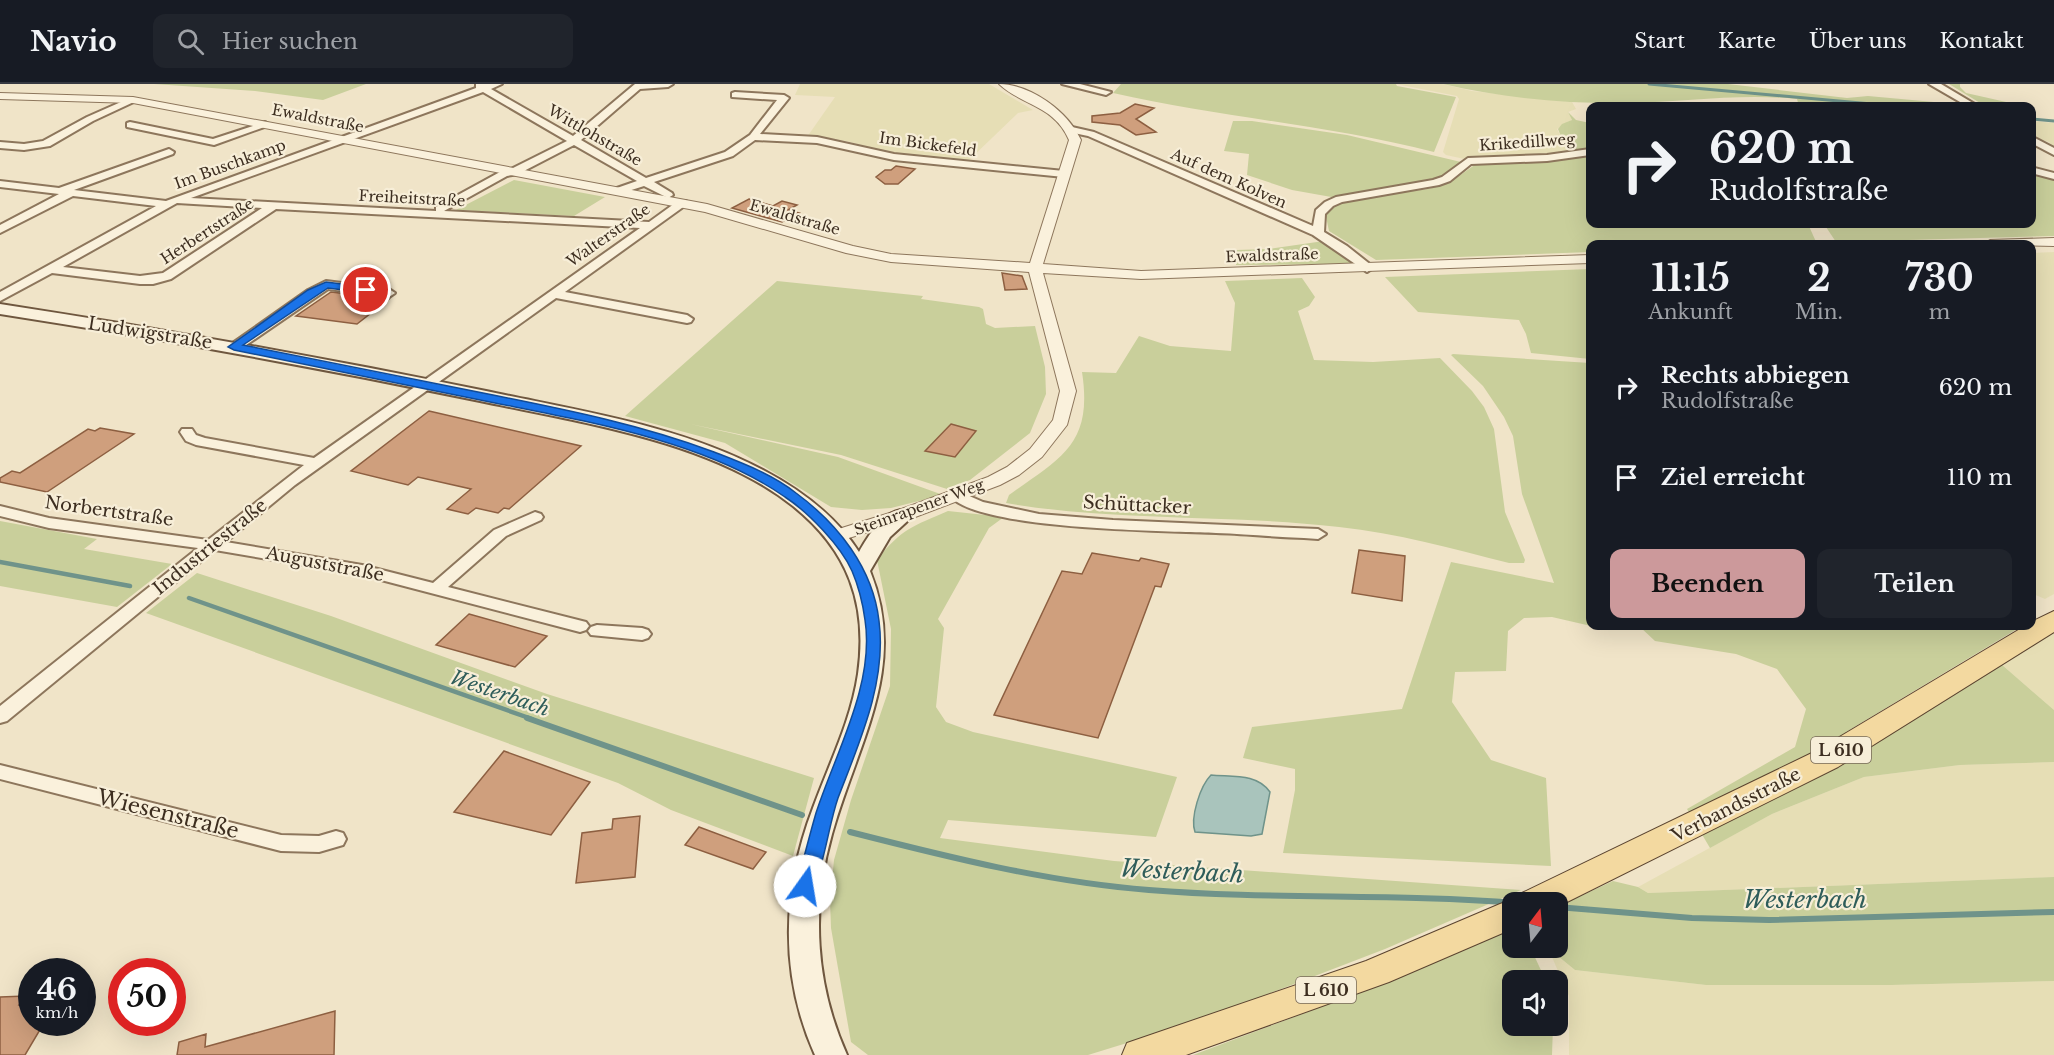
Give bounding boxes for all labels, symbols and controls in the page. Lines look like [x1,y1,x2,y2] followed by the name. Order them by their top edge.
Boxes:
[153,14,573,68] search box
[30,24,117,59] text: Navio
[174,25,207,58] icon: search
[222,28,358,55] text: Hier suchen
[1634,28,1685,54] text: Start
[1718,28,1776,54] text: Karte
[1809,28,1907,54] text: Über uns
[1940,28,2024,54] text: Kontakt
[270,100,366,136] street label: Ewaldstraße
[544,100,646,170] street label: Wittlohstraße
[1709,122,1854,174] text: 620 m
[1610,126,1688,204] icon: right
[878,128,978,160] street label: Im Bickefeld
[1478,129,1577,155] street label: Krikedillweg
[172,135,288,193] street label: Im Buschkamp
[1167,144,1290,212] street label: Auf dem Kolven
[1709,174,1888,207] text: Rudolfstraße
[358,186,466,210] street label: Freiheitstraße
[157,194,257,268] street label: Herbertstraße
[747,195,843,239] street label: Ewaldstraße
[562,199,653,271] street label: Walterstraße
[1225,244,1319,266] street label: Ewaldstraße
[1651,256,1730,301] text: 11:15
[1807,256,1831,301] text: 2
[1905,256,1974,301] text: 730
[340,264,391,315] pin
[349,273,382,306] icon: arrive
[1648,300,1733,324] text: Ankunft
[1795,300,1843,324] text: Min.
[1929,300,1950,324] text: m
[86,312,214,354] street label: Ludwigstraße
[1661,362,1850,389] text: Rechts abbiegen
[1610,371,1643,404] icon: right
[1939,374,2012,401] text: 620 m
[1661,389,1794,413] text: Rudolfstraße
[1610,461,1643,494] icon: arrive
[1661,464,1805,491] text: Ziel erreicht
[1947,464,2012,491] text: 110 m
[851,474,988,539] street label: Steinrapener Weg
[43,491,175,531] street label: Norbertstraße
[1082,491,1192,519] street label: Schüttacker
[149,494,271,600] street label: Industriestraße
[263,542,386,586] street label: Auguststraße
[1610,549,1805,618] button: Beenden
[1817,549,2012,618] button: Teilen
[447,665,553,721] water label: Westerbach
[1811,737,1871,763] road number: L 610
[1667,763,1804,848] street label: Verbandsstraße
[93,784,242,844] street label: Wiesenstraße
[1119,853,1245,889] water label: Westerbach
[773,854,837,918] position arrow
[1743,885,1867,914] water label: Westerbach
[1502,892,1568,958] north arrow
[1502,892,1568,1036] map controls
[108,958,186,1036] speed limit sign: 50
[1502,970,1568,1036] button: sound
[37,971,77,1008] text: 46
[1296,977,1356,1003] road number: L 610
[36,1003,78,1022] text: km/h

